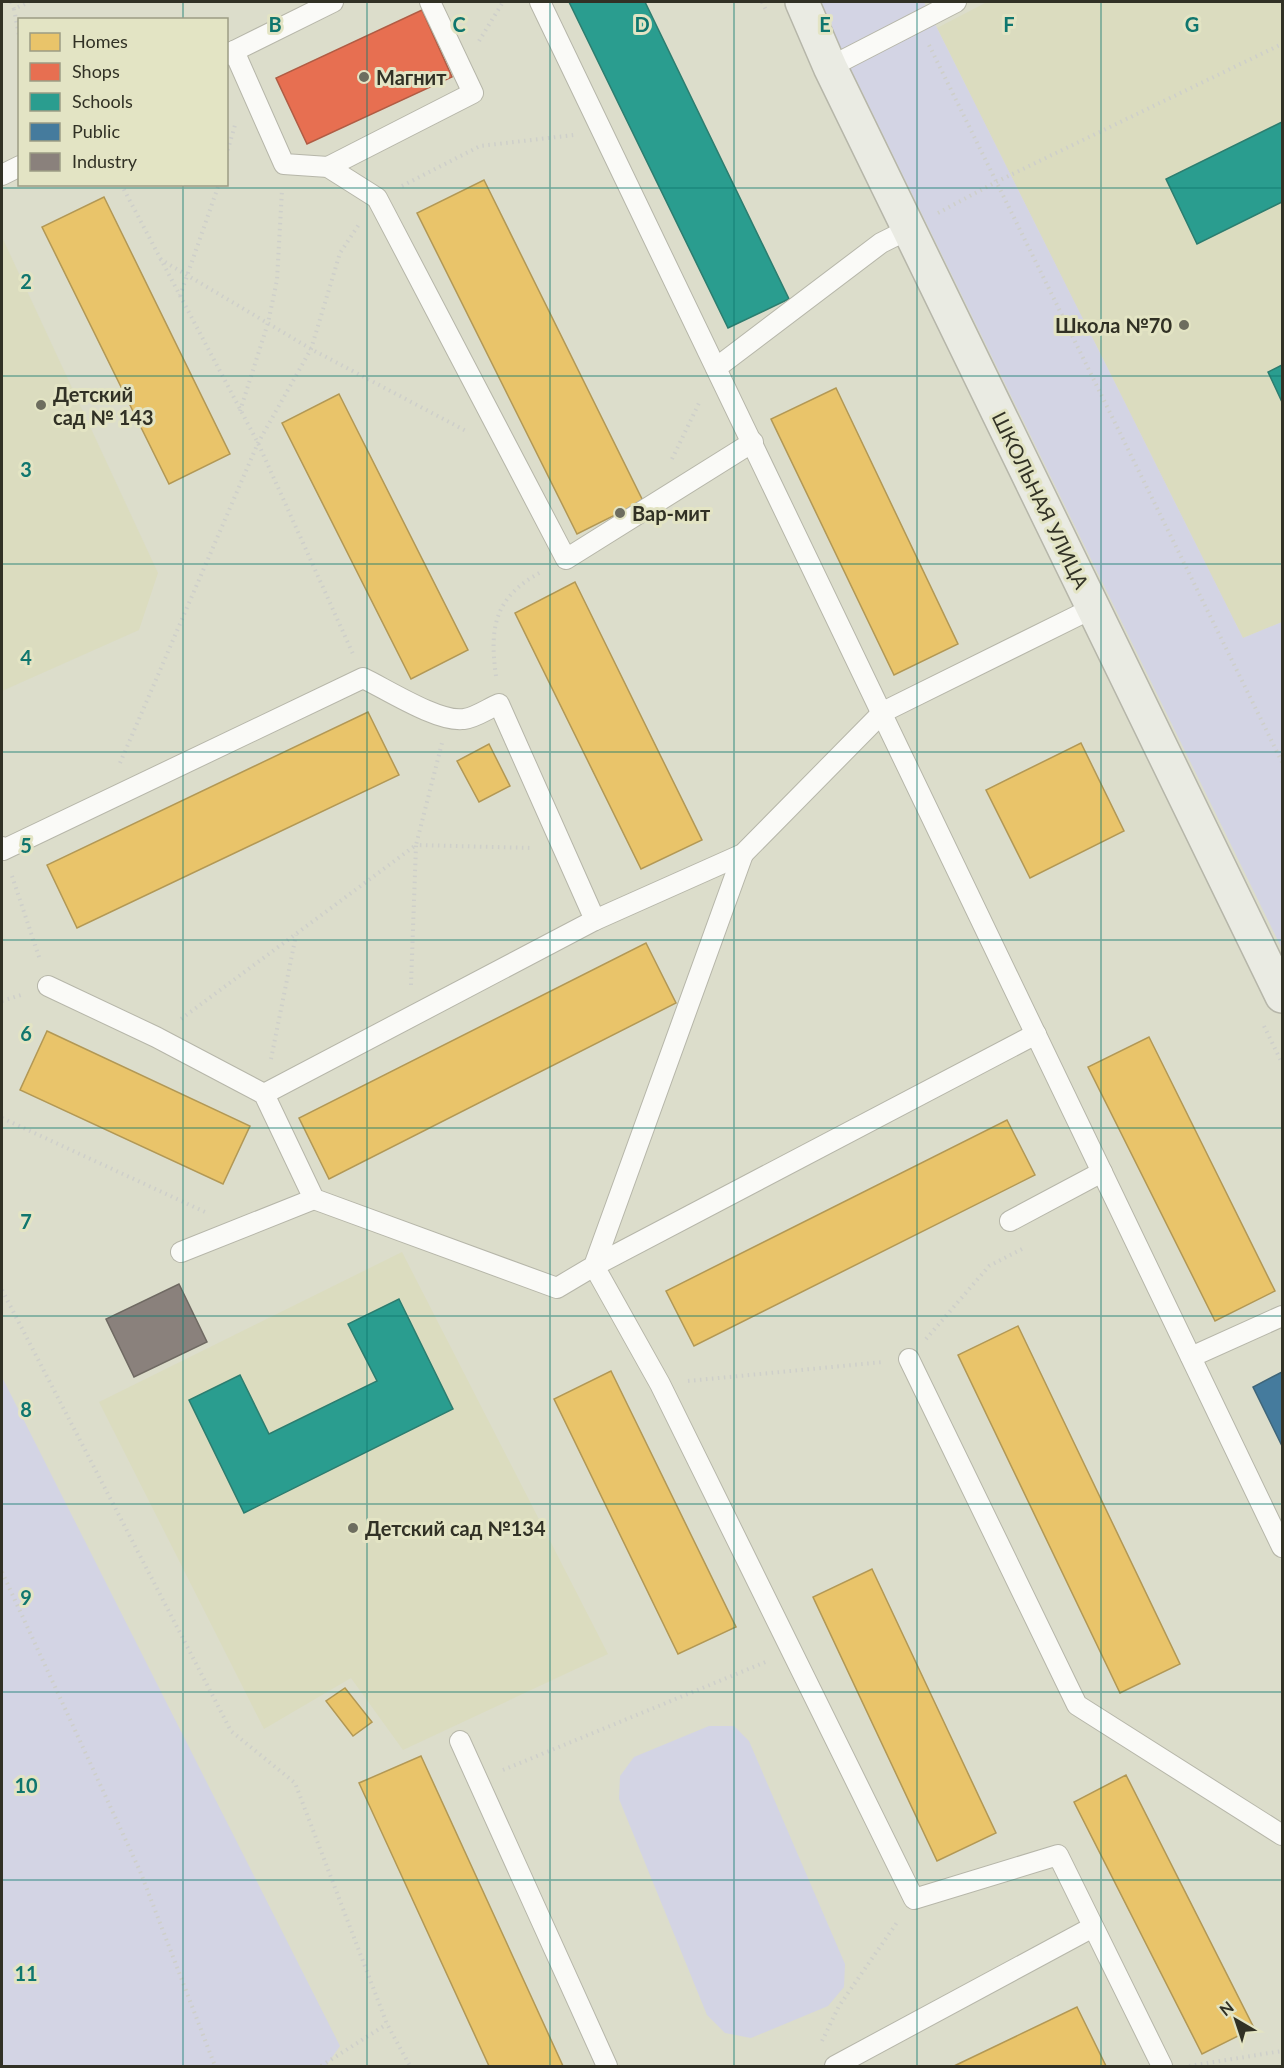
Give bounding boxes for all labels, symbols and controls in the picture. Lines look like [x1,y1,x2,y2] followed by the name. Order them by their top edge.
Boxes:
[268,12,282,36] text: B
[452,12,466,36] text: C
[634,12,650,36] text: D
[819,12,831,36] text: E
[1003,12,1015,36] text: F
[1185,12,1199,36] text: G
[18,18,228,186] legend
[72,30,128,52] text: Homes
[72,60,120,82] text: Shops
[376,65,447,89] place label: Магнит
[357,70,371,84] marker: Магнит
[72,90,133,112] text: Schools
[72,120,120,142] text: Public
[72,150,138,172] text: Industry
[20,269,32,293] text: 2
[1055,313,1172,337] place label: Школа №70
[1177,318,1191,332] marker: Школа №70
[53,382,154,429] place label: Детский сад № 143
[34,398,48,412] marker: Детский сад № 143
[988,408,1095,593] street label: ШКОЛЬНАЯ УЛИЦА
[20,457,32,481] text: 3
[632,501,711,525] place label: Вар-мит
[613,506,627,520] marker: Вар-мит
[20,645,32,669] text: 4
[20,833,32,857] text: 5
[20,1021,32,1045] text: 6
[20,1209,32,1233] text: 7
[20,1397,32,1421] text: 8
[365,1516,546,1540] place label: Детский сад №134
[346,1521,360,1535] marker: Детский сад №134
[20,1585,32,1609] text: 9
[14,1773,38,1797] text: 10
[14,1961,38,1985] text: 11
[1206,1990,1266,2050] north arrow
[1215,1997,1237,2019] text: N

